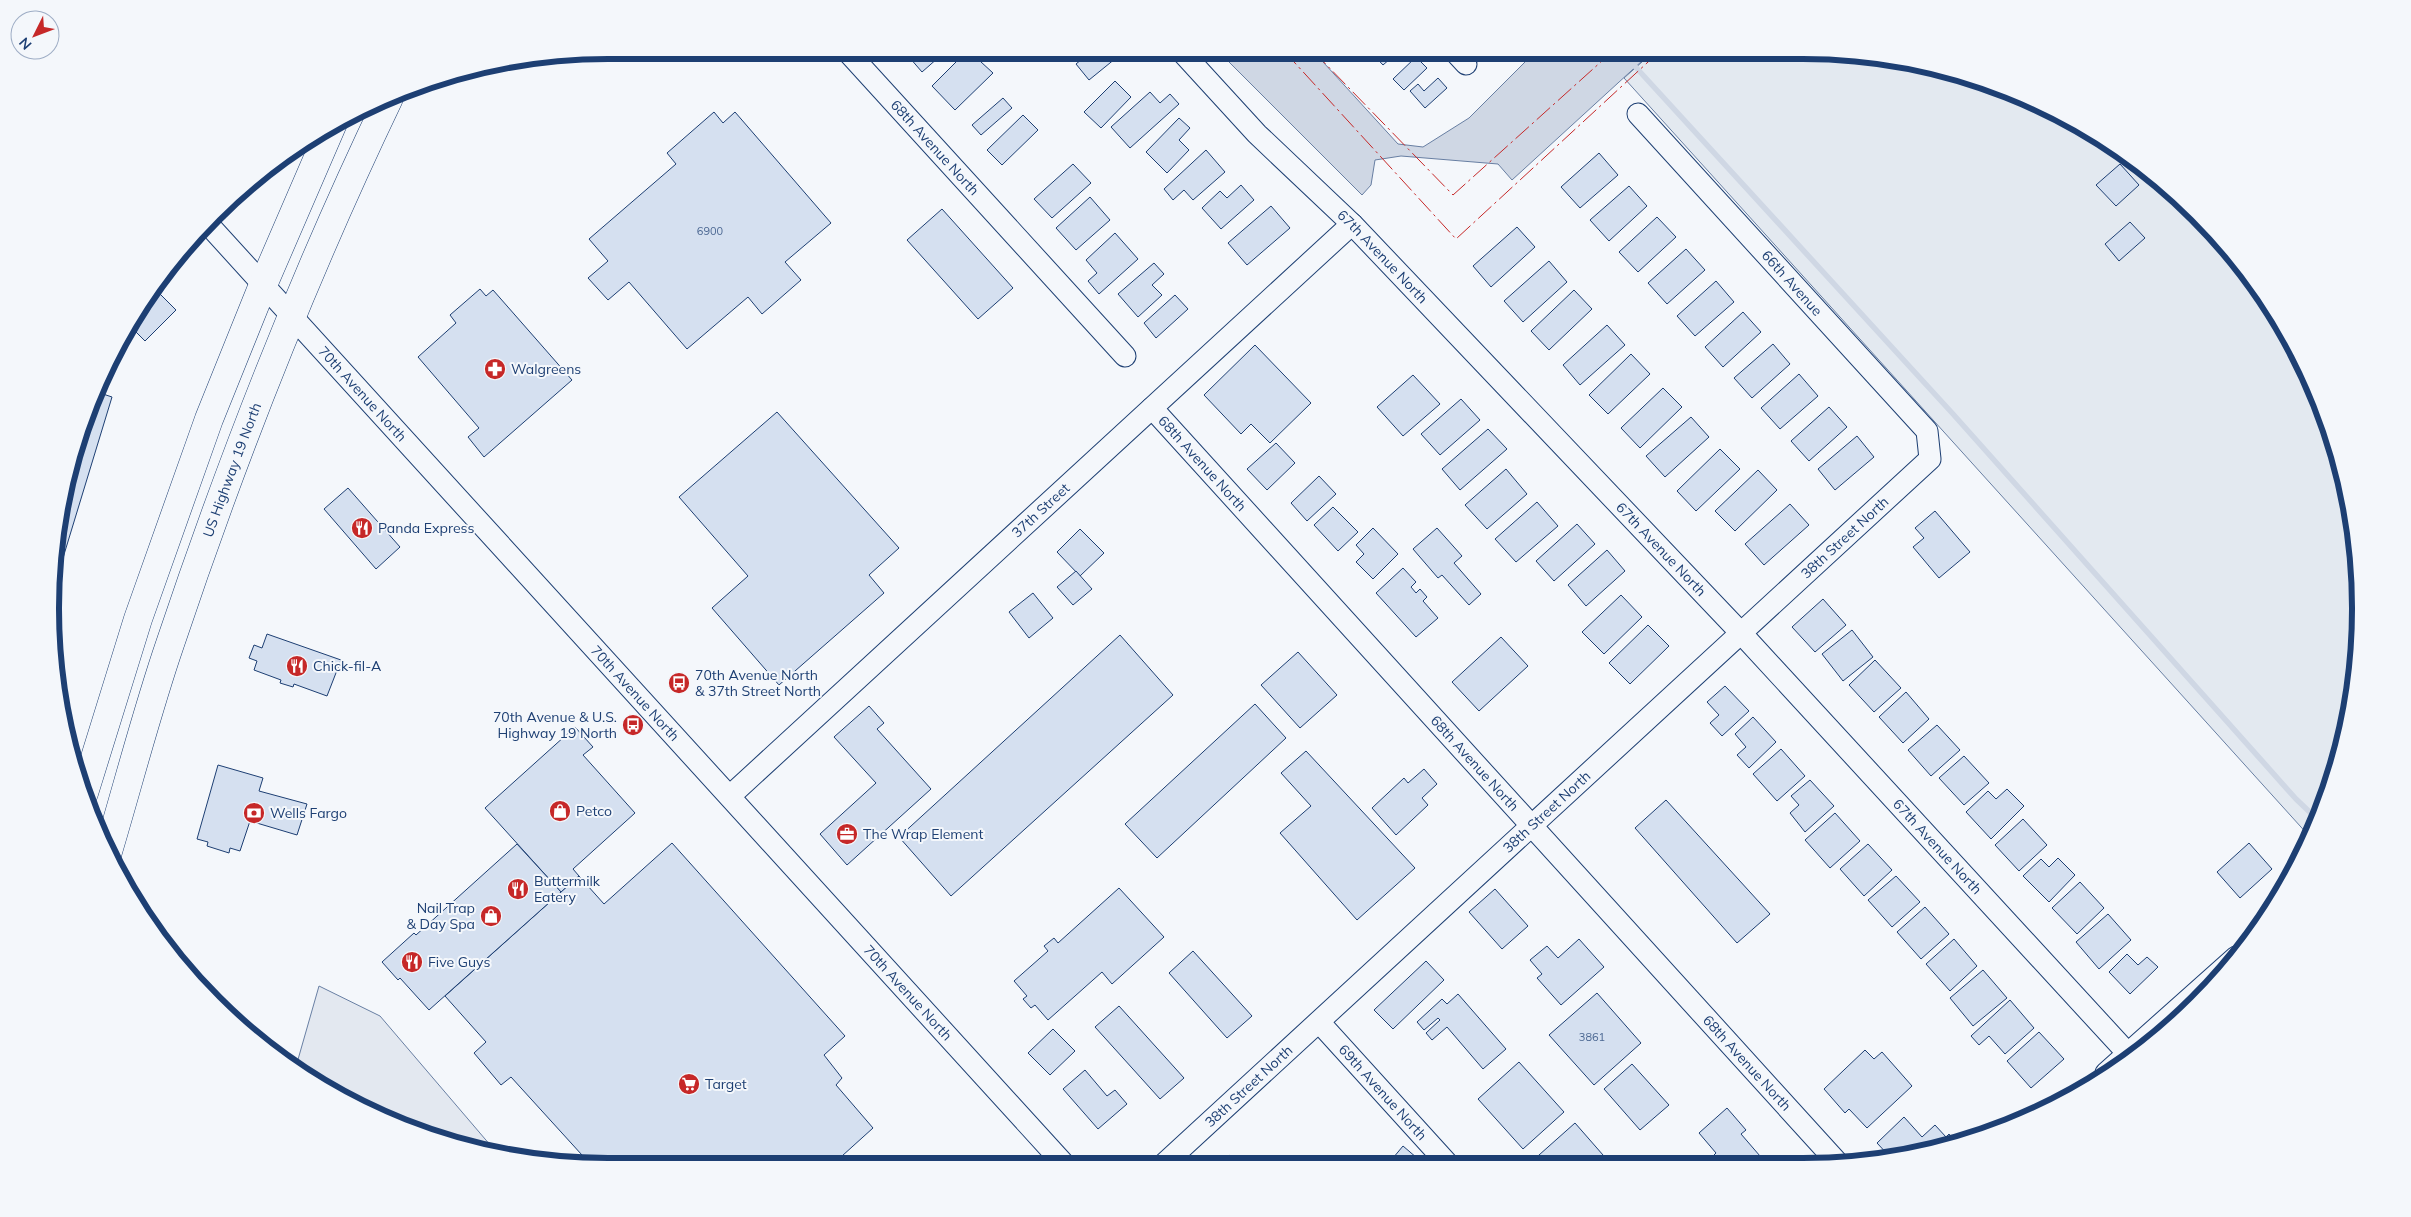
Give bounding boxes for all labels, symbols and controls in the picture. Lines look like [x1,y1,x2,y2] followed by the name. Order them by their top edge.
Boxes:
[10,10,60,60] north arrow
[15,34,36,54] text: N
[887,96,983,199] street label: 68th Avenue North
[1334,206,1432,307] street label: 67th Avenue North
[697,224,724,238] house number: 6900
[1758,246,1826,320] street label: 66th Avenue
[314,342,411,445] street label: 70th Avenue North
[483,357,507,381] pharmacy icon: Walgreens
[511,360,581,378] place label: Walgreens
[199,400,265,540] street label: US Highway 19 North
[1154,412,1250,515] street label: 68th Avenue North
[1008,479,1073,541] street label: 37th Street
[1797,493,1892,582] street label: 38th Street North
[1612,498,1710,600] street label: 67th Avenue North
[350,516,374,540] restaurant icon: Panda Express
[378,519,475,537] place label: Panda Express
[587,642,683,745] street label: 70th Avenue North
[285,654,309,678] restaurant icon: Chick-fil-A
[313,657,382,675] place label: Chick-fil-A
[695,666,821,700] place label: 70th Avenue North & 37th Street North
[667,671,691,695] bus stop icon: 70th Avenue North & 37th Street North
[493,708,617,742] place label: 70th Avenue & U.S. Highway 19 North
[1427,712,1523,815] street label: 68th Avenue North
[621,713,645,737] bus stop icon: 70th Avenue & U.S. Highway 19 North
[1499,767,1594,857] street label: 38th Street North
[1889,795,1986,898] street label: 67th Avenue North
[548,799,572,823] shop icon: Petco
[242,801,266,825] bank icon: Wells Fargo
[576,802,612,820] place label: Petco
[270,804,347,822] place label: Wells Fargo
[835,822,859,846] office icon: The Wrap Element
[863,825,983,843] place label: The Wrap Element
[534,872,601,906] place label: Buttermilk Eatery
[506,877,530,901] restaurant icon: Buttermilk Eatery
[407,899,475,933] place label: Nail Trap & Day Spa
[479,904,503,928] shop icon: Nail Trap & Day Spa
[860,941,956,1044] street label: 70th Avenue North
[400,950,424,974] restaurant icon: Five Guys
[428,953,490,971] place label: Five Guys
[1699,1011,1795,1115] street label: 68th Avenue North
[1579,1030,1605,1044] house number: 3861
[1201,1041,1296,1131] street label: 38th Street North
[1335,1041,1431,1144] street label: 69th Avenue North
[677,1072,701,1096] supermarket icon: Target
[705,1075,747,1093] place label: Target

